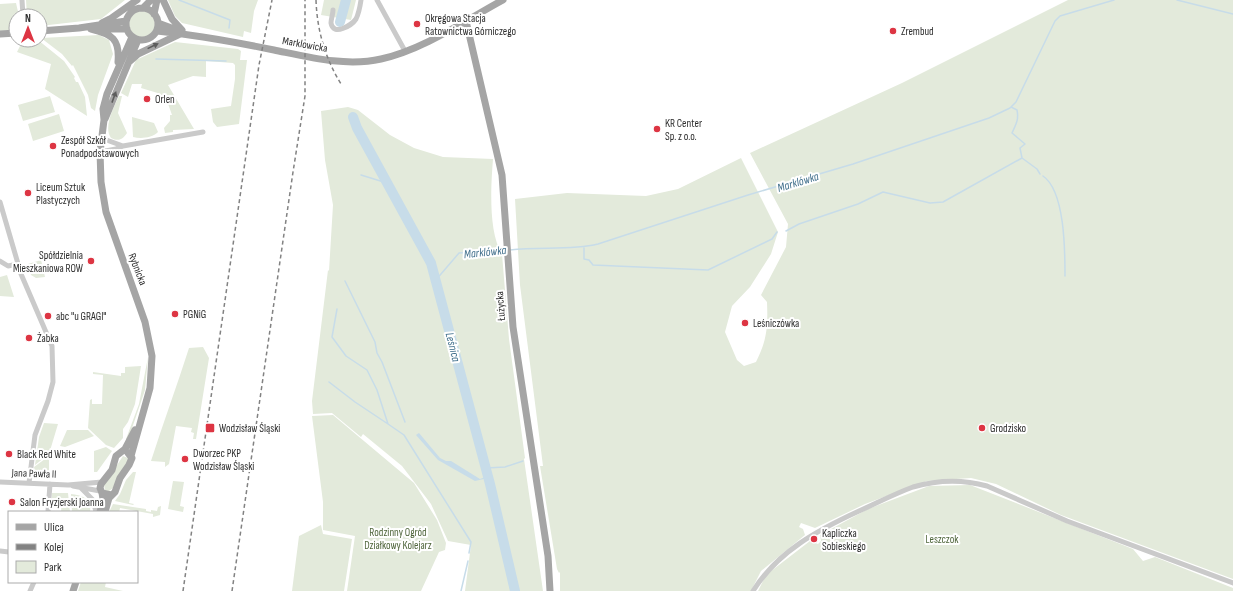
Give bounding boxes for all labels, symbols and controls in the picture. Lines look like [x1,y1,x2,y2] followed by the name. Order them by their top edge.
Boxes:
[8,8,48,48] north arrow
[25,12,31,25] text: N
[425,12,516,38] place label: Okręgowa Stacja Ratownictwa Górniczego
[412,19,422,29] marker: Okręgowa Stacja Ratownictwa Górniczego
[901,25,934,38] place label: Zrembud
[888,26,898,36] marker: Zrembud
[281,34,329,55] street label: Marklowicka
[147,43,158,49] one-way arrow
[111,90,117,102] one-way arrow
[155,93,175,106] place label: Orlen
[142,94,152,104] marker: Orlen
[665,117,702,143] place label: KR Center Sp. z o.o.
[652,124,662,134] marker: KR Center Sp. z o.o.
[61,134,139,160] place label: Zespół Szkół Ponadpodstawowych
[48,141,58,151] marker: Zespół Szkół Ponadpodstawowych
[776,169,821,196] water label: Marklówka
[36,181,86,207] place label: Liceum Sztuk Plastyczych
[23,188,33,198] marker: Liceum Sztuk Plastyczych
[463,243,507,262] water label: Marklówka
[13,249,83,275] place label: Spółdzielnia Mieszkaniowa ROW
[125,251,150,287] street label: Rybnicka
[86,256,96,266] marker: Spółdzielnia Mieszkaniowa ROW
[493,291,508,322] street label: Łużycka
[183,308,206,321] place label: PGNiG
[170,309,180,319] marker: PGNiG
[56,310,107,323] place label: abc "u GRAGI"
[43,311,53,321] marker: abc "u GRAGI"
[753,317,799,330] place label: Leśniczówka
[740,318,750,328] marker: Leśniczówka
[37,331,59,345] place label: Żabka
[442,331,463,364] water label: Leśnica
[24,333,34,343] marker: Żabka
[204,422,216,434] marker: Wodzisław Śląski
[219,422,280,435] place label: Wodzisław Śląski
[990,422,1027,435] place label: Grodzisko
[977,423,987,433] marker: Grodzisko
[193,447,254,473] place label: Dworzec PKP Wodzisław Śląski
[17,448,76,461] place label: Black Red White
[4,449,14,459] marker: Black Red White
[180,454,190,464] marker: Dworzec PKP Wodzisław Śląski
[11,466,56,481] street label: Jana Pawła II
[20,496,104,509] place label: Salon Fryzjerski Joanna
[7,497,17,507] marker: Salon Fryzjerski Joanna
[8,511,138,583] legend
[44,520,64,535] text: Ulica
[364,526,432,552] park label: Rodzinny Ogród Działkowy Kolejarz
[822,527,866,553] place label: Kapliczka Sobieskiego
[926,533,959,546] park label: Leszczok
[809,534,819,544] marker: Kapliczka Sobieskiego
[44,540,63,555] text: Kolej
[44,560,62,575] text: Park

